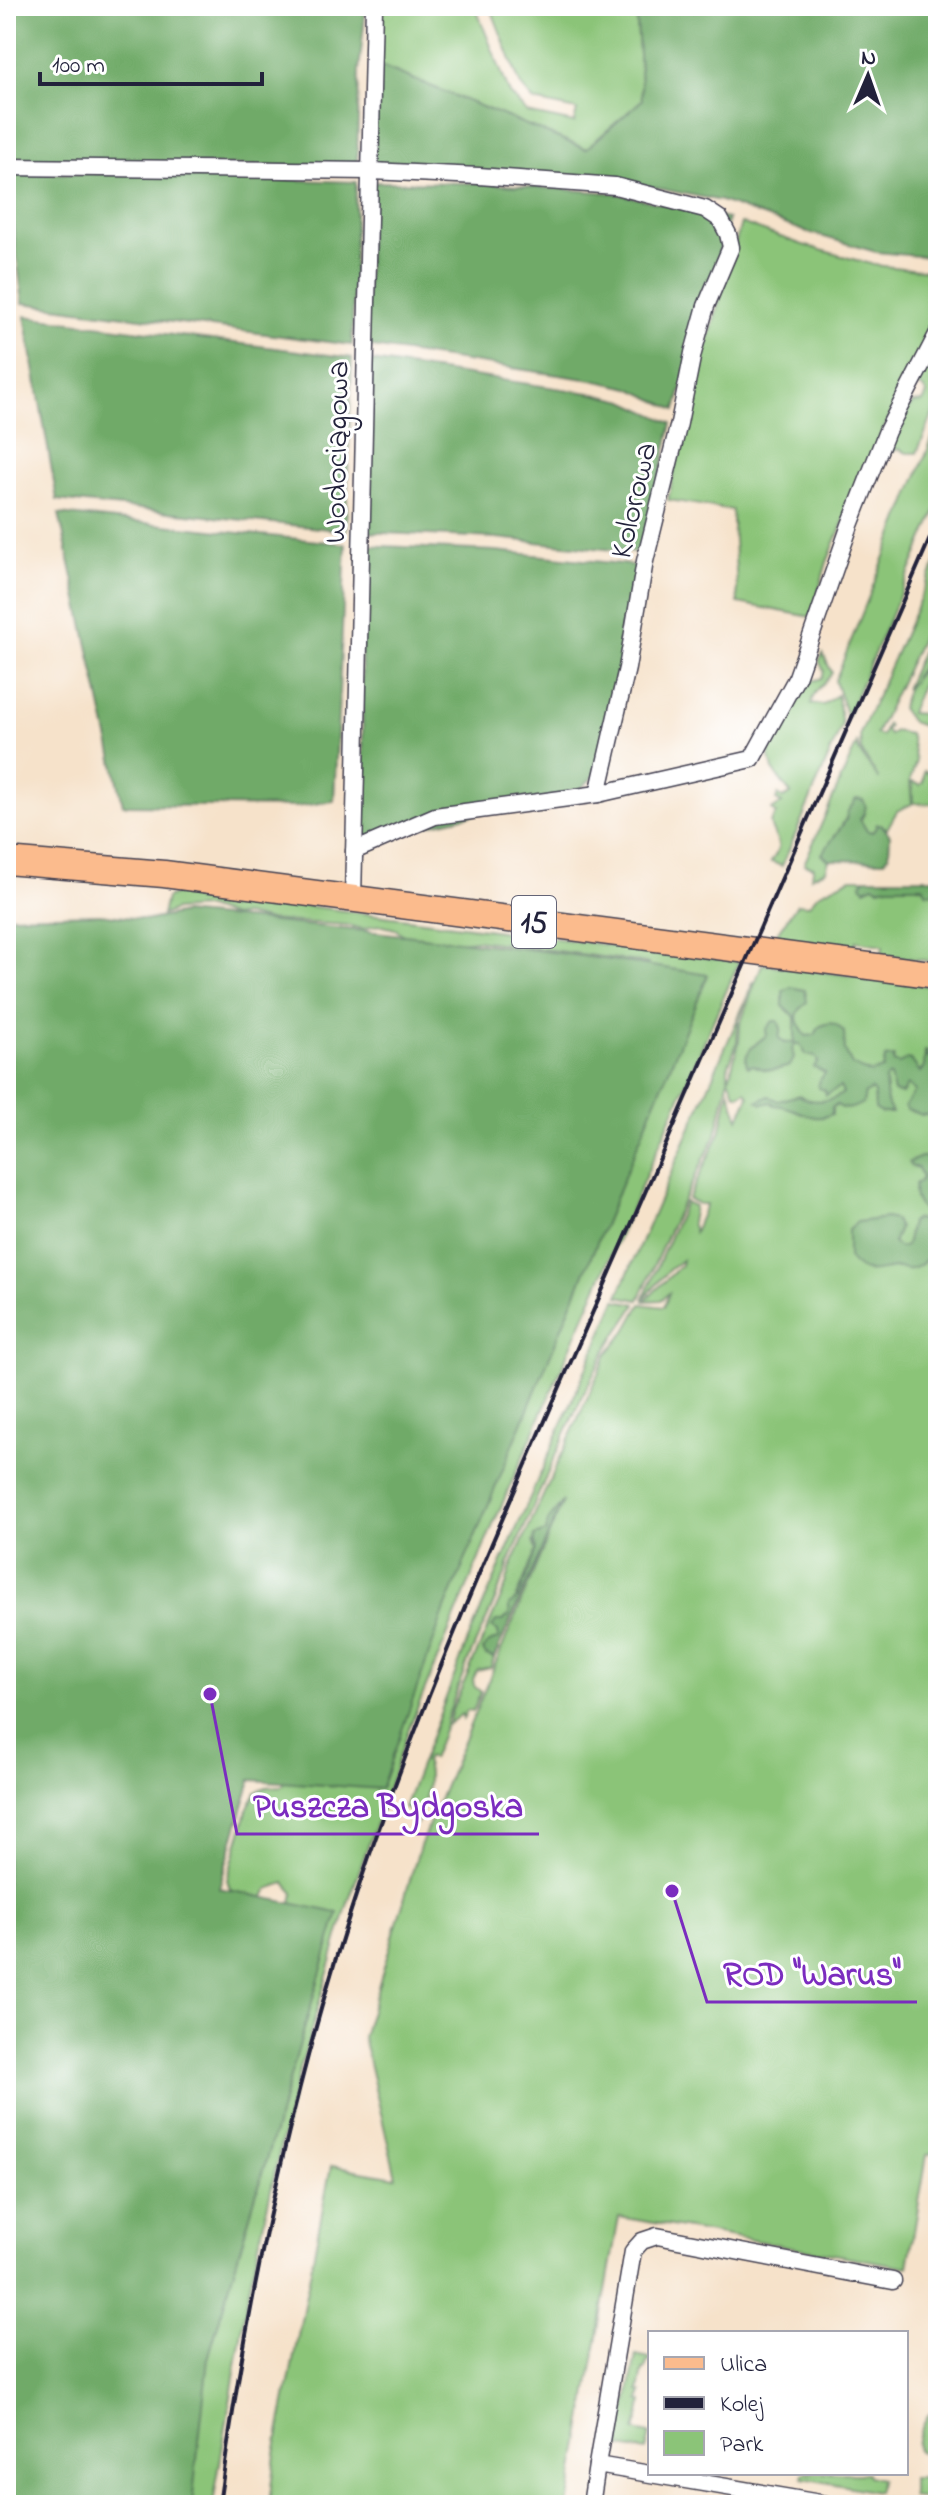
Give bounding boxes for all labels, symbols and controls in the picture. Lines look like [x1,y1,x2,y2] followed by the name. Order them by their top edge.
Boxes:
[40,36,262,86] scale bar
[828,36,908,116] north arrow
[861,43,877,75] text: N
[52,49,105,84] text: 100 m
[313,360,364,544] street label: Wodociągowa
[599,438,672,564] street label: Kolorowa
[512,896,556,948] road number: 15
[237,1776,539,1834] callout: Puszcza Bydgoska
[253,1784,523,1835] text: Puszcza Bydgoska
[707,1944,917,2002] callout: ROD "Warus"
[723,1952,901,2002] text: ROD "Warus"
[648,2331,908,2475] legend
[720,2348,767,2383] text: Ulica
[720,2388,764,2423] text: Kolej
[720,2428,764,2463] text: Park

